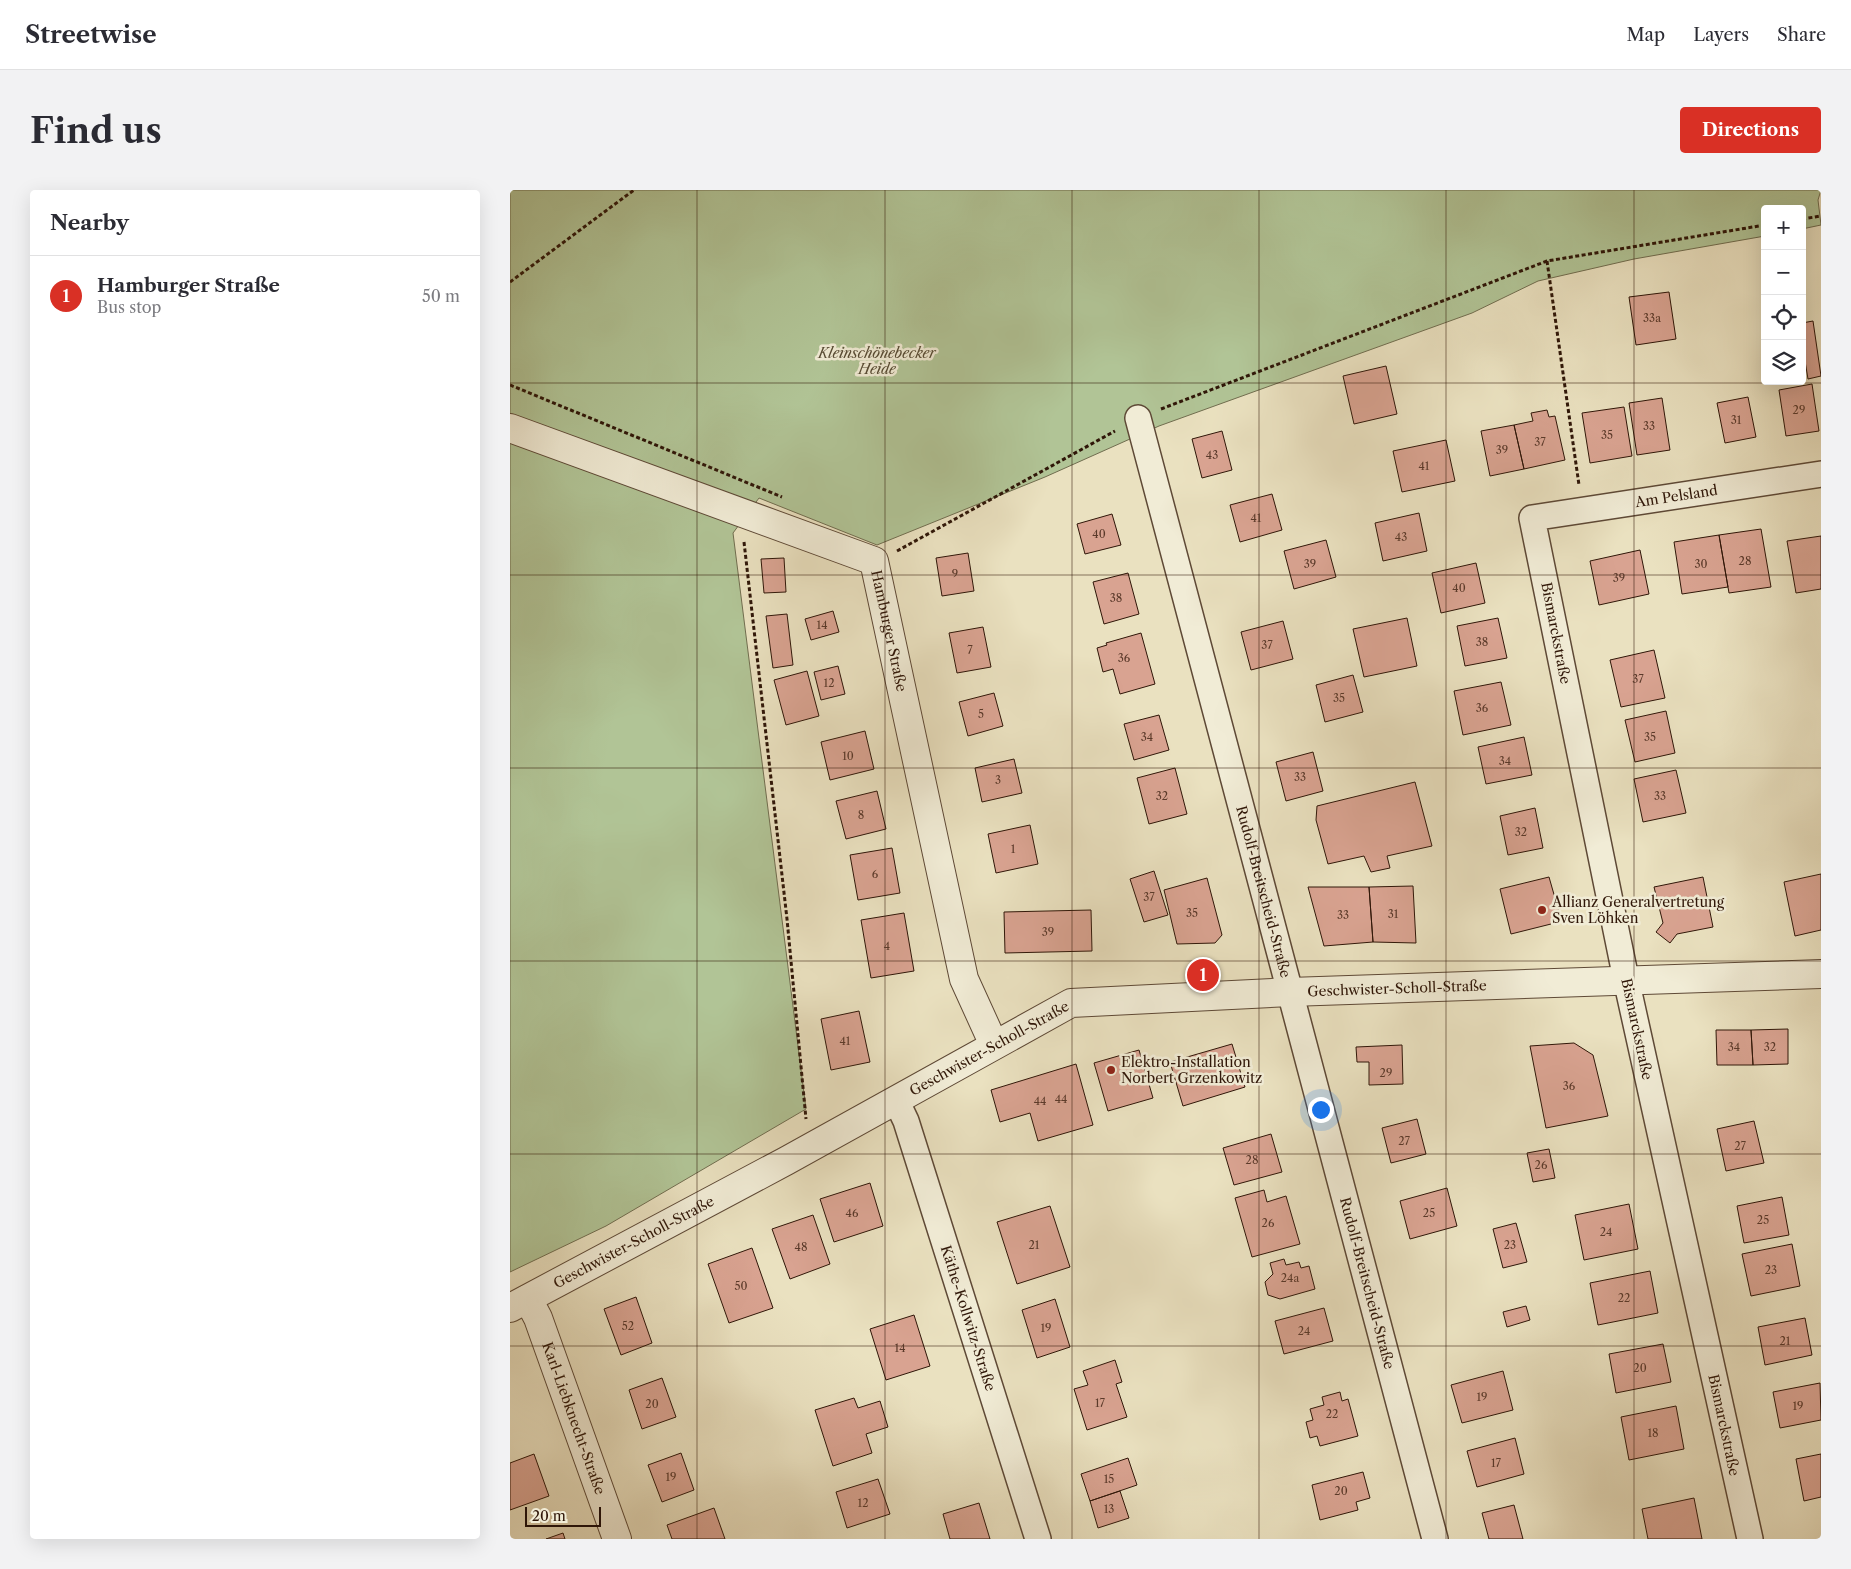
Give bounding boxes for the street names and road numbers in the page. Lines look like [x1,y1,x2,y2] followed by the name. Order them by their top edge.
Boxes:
[1633,481,1719,511] street label: Am Pelsland
[867,568,911,693] street label: Hamburger Straße
[1537,581,1575,686] street label: Bismarckstraße
[1232,804,1295,980] street label: Rudolf-Breitscheid-Straße
[1307,976,1487,1000] street label: Geschwister-Scholl-Straße
[1617,977,1657,1082] street label: Bismarckstraße
[906,997,1072,1100] street label: Geschwister-Scholl-Straße
[550,1192,717,1292] street label: Geschwister-Scholl-Straße
[1336,1195,1399,1371] street label: Rudolf-Breitscheid-Straße
[937,1243,1000,1393] street label: Käthe-Kollwitz-Straße
[538,1340,609,1497] street label: Karl-Liebknecht-Straße
[1704,1373,1744,1478] street label: Bismarckstraße

